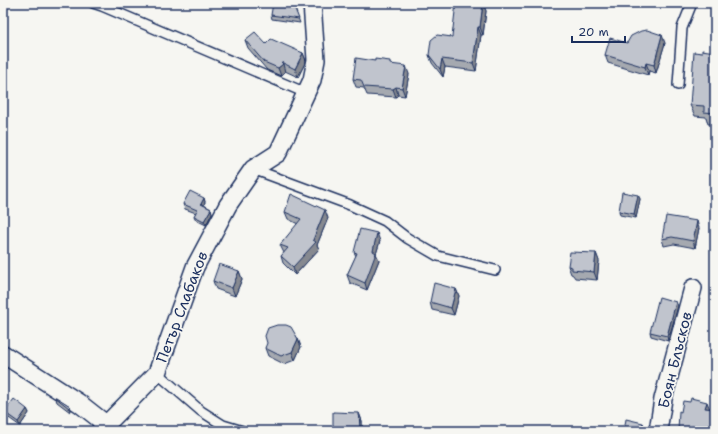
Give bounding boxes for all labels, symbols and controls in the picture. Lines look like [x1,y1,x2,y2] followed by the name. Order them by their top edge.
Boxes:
[572,18,625,44] scale bar
[578,24,609,40] text: 20 m
[152,248,212,366] street label: Петър Слабаков
[653,310,697,410] street label: Боян Блъсков

